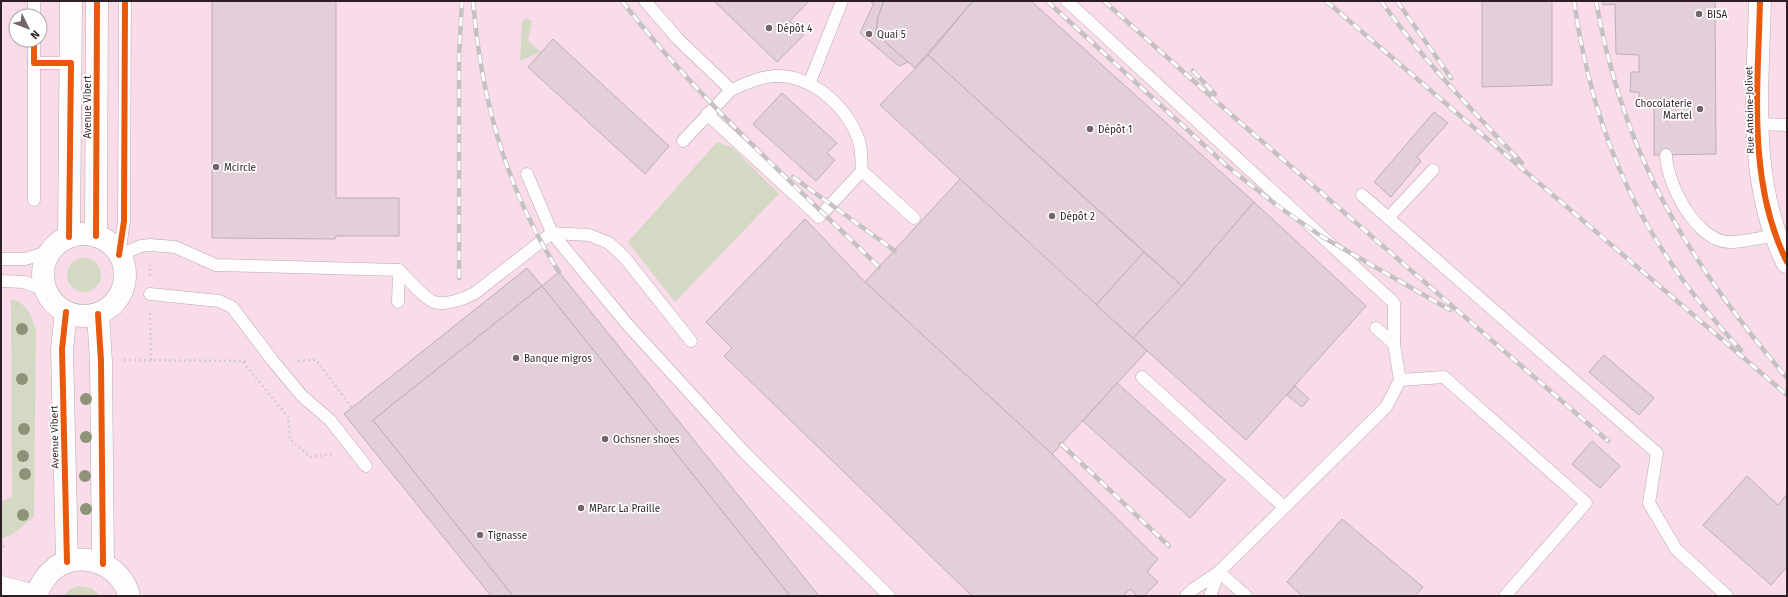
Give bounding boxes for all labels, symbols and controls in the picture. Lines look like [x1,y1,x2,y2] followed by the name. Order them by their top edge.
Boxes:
[8,8,48,48] north arrow
[1694,9,1704,19] marker: BISA
[1707,9,1727,21] place label: BISA
[764,23,774,33] marker: Dépôt 4
[777,23,813,35] place label: Dépôt 4
[28,27,42,42] text: N
[864,29,874,39] marker: Quai 5
[877,29,906,41] place label: Quai 5
[1743,66,1757,154] street label: Rue Antoine-Jolivet
[82,75,94,139] street label: Avenue Vibert
[1635,98,1692,122] place label: Chocolaterie Martel
[1695,104,1705,114] marker: Chocolaterie Martel
[1085,124,1095,134] marker: Dépôt 1
[1098,124,1132,136] place label: Dépôt 1
[211,162,221,172] marker: Mcircle
[224,162,256,174] place label: Mcircle
[1047,211,1057,221] marker: Dépôt 2
[1060,211,1095,223] place label: Dépôt 2
[511,353,521,363] marker: Banque migros
[524,353,592,365] place label: Banque migros
[48,405,62,469] street label: Avenue Vibert
[600,434,610,444] marker: Ochsner shoes
[613,434,680,446] place label: Ochsner shoes
[576,503,586,513] marker: MParc La Praille
[589,503,660,515] place label: MParc La Praille
[475,530,485,540] marker: Tignasse
[488,530,527,542] place label: Tignasse

